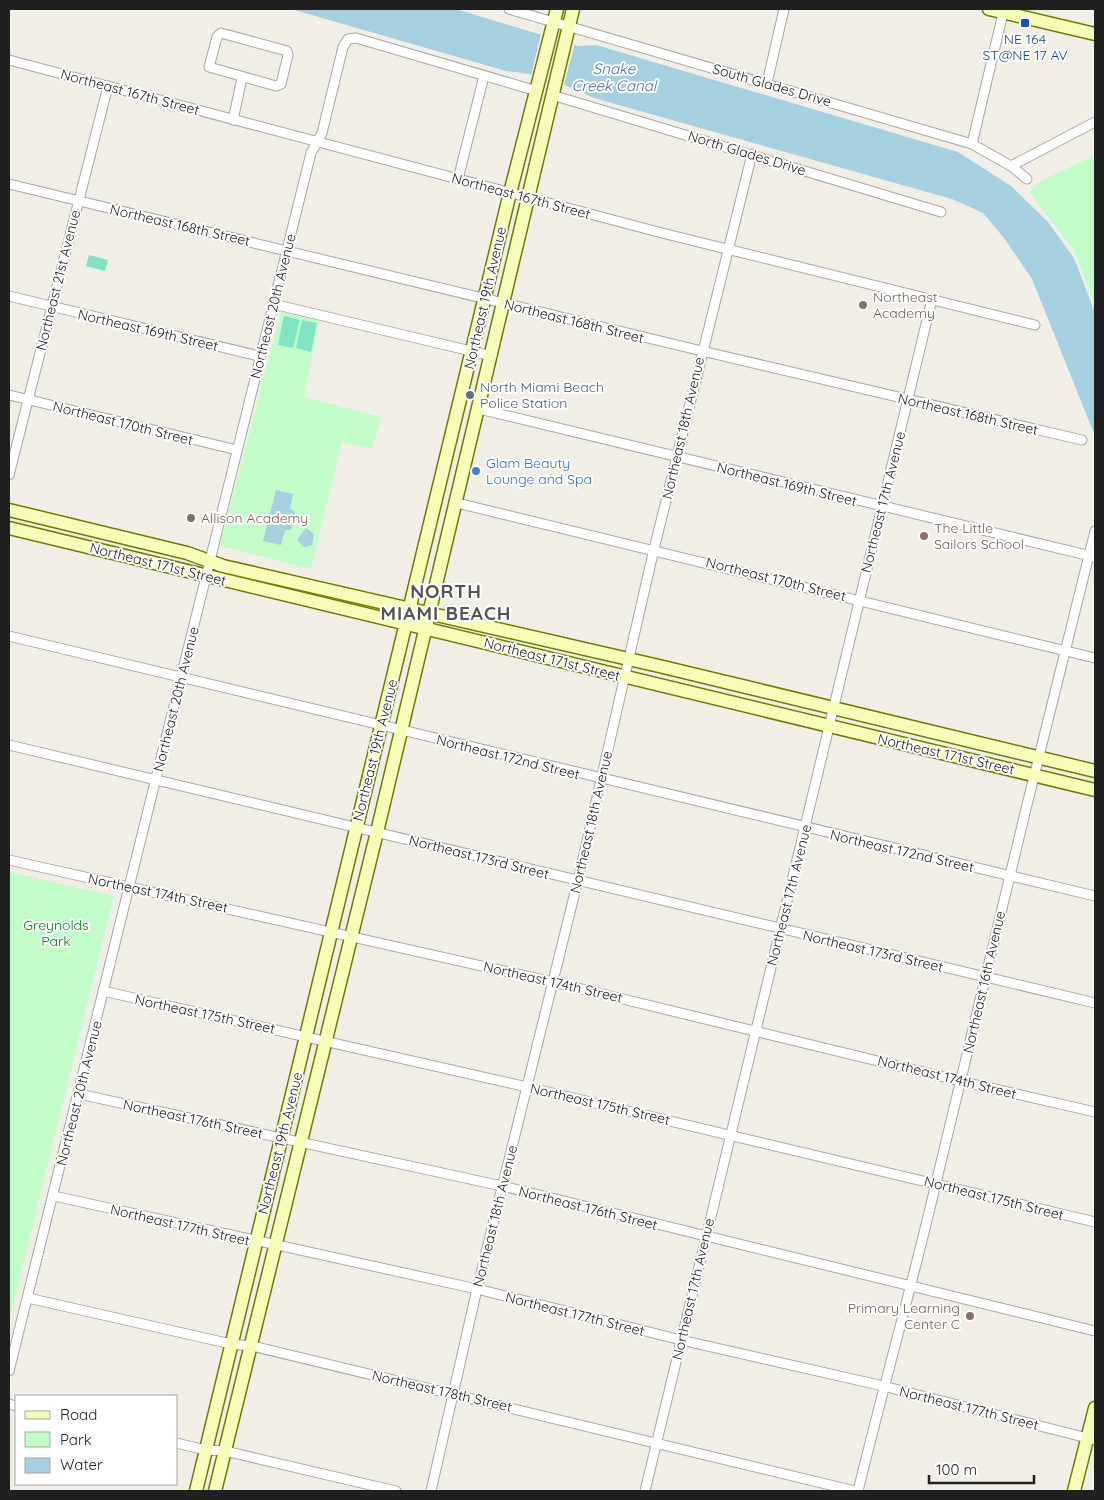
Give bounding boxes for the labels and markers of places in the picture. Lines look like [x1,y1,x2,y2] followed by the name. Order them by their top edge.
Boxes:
[1019,17,1031,29] marker: NE 164 ST@NE 17 AV
[982,30,1068,64] place label: NE 164 ST@NE 17 AV
[873,288,938,322] place label: Northeast Academy
[857,299,869,311] marker: Northeast Academy
[480,378,604,412] place label: North Miami Beach Police Station
[464,389,476,401] marker: North Miami Beach Police Station
[486,454,592,488] place label: Glam Beauty Lounge and Spa
[470,465,482,477] marker: Glam Beauty Lounge and Spa
[201,509,308,527] place label: Allison Academy
[185,512,197,524] marker: Allison Academy
[934,519,1024,553] place label: The Little Sailors School
[918,530,930,542] marker: The Little Sailors School
[848,1299,960,1333] place label: Primary Learning Center C
[964,1310,976,1322] marker: Primary Learning Center C

